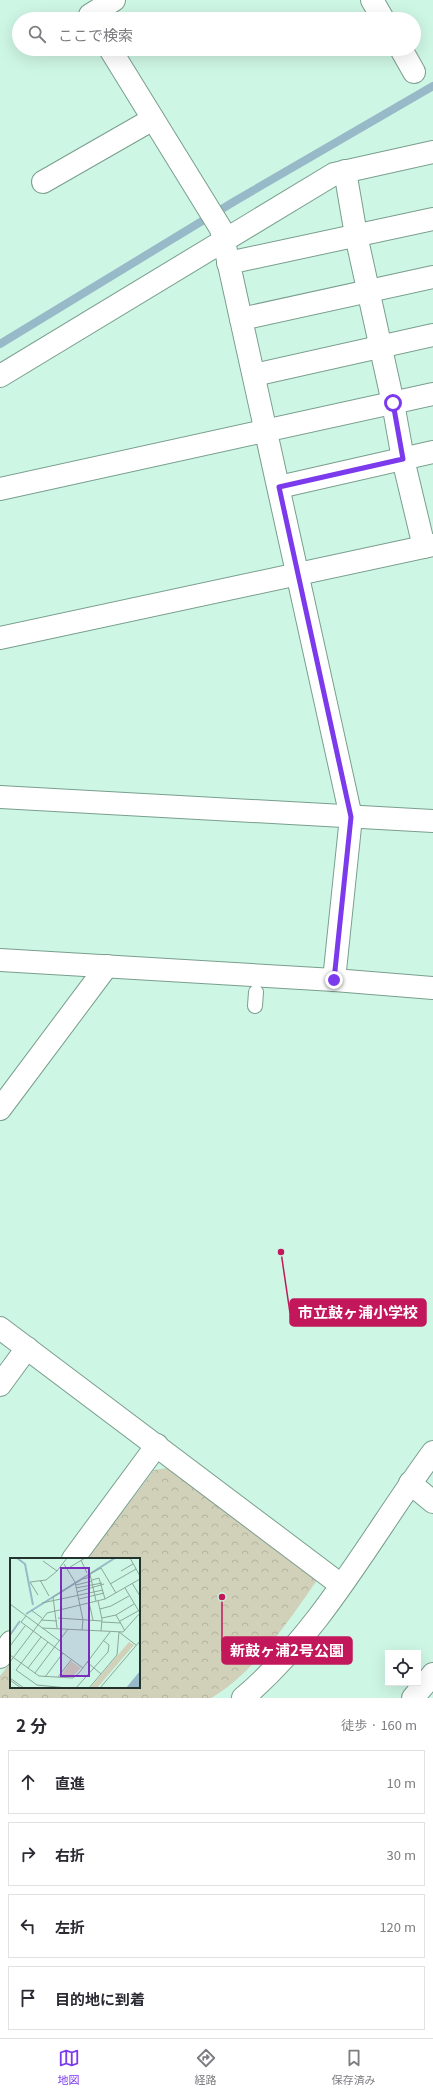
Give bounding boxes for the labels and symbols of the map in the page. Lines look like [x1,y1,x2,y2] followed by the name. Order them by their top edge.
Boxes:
[384,394,402,412] route start
[325,971,343,989] route end
[290,1299,426,1326] callout: 市立鼓ヶ浦小学校
[298,1301,418,1322] text: 市立鼓ヶ浦小学校
[10,1558,140,1688] inset map
[222,1637,352,1664] callout: 新鼓ヶ浦2号公園
[230,1639,344,1660] text: 新鼓ヶ浦2号公園

